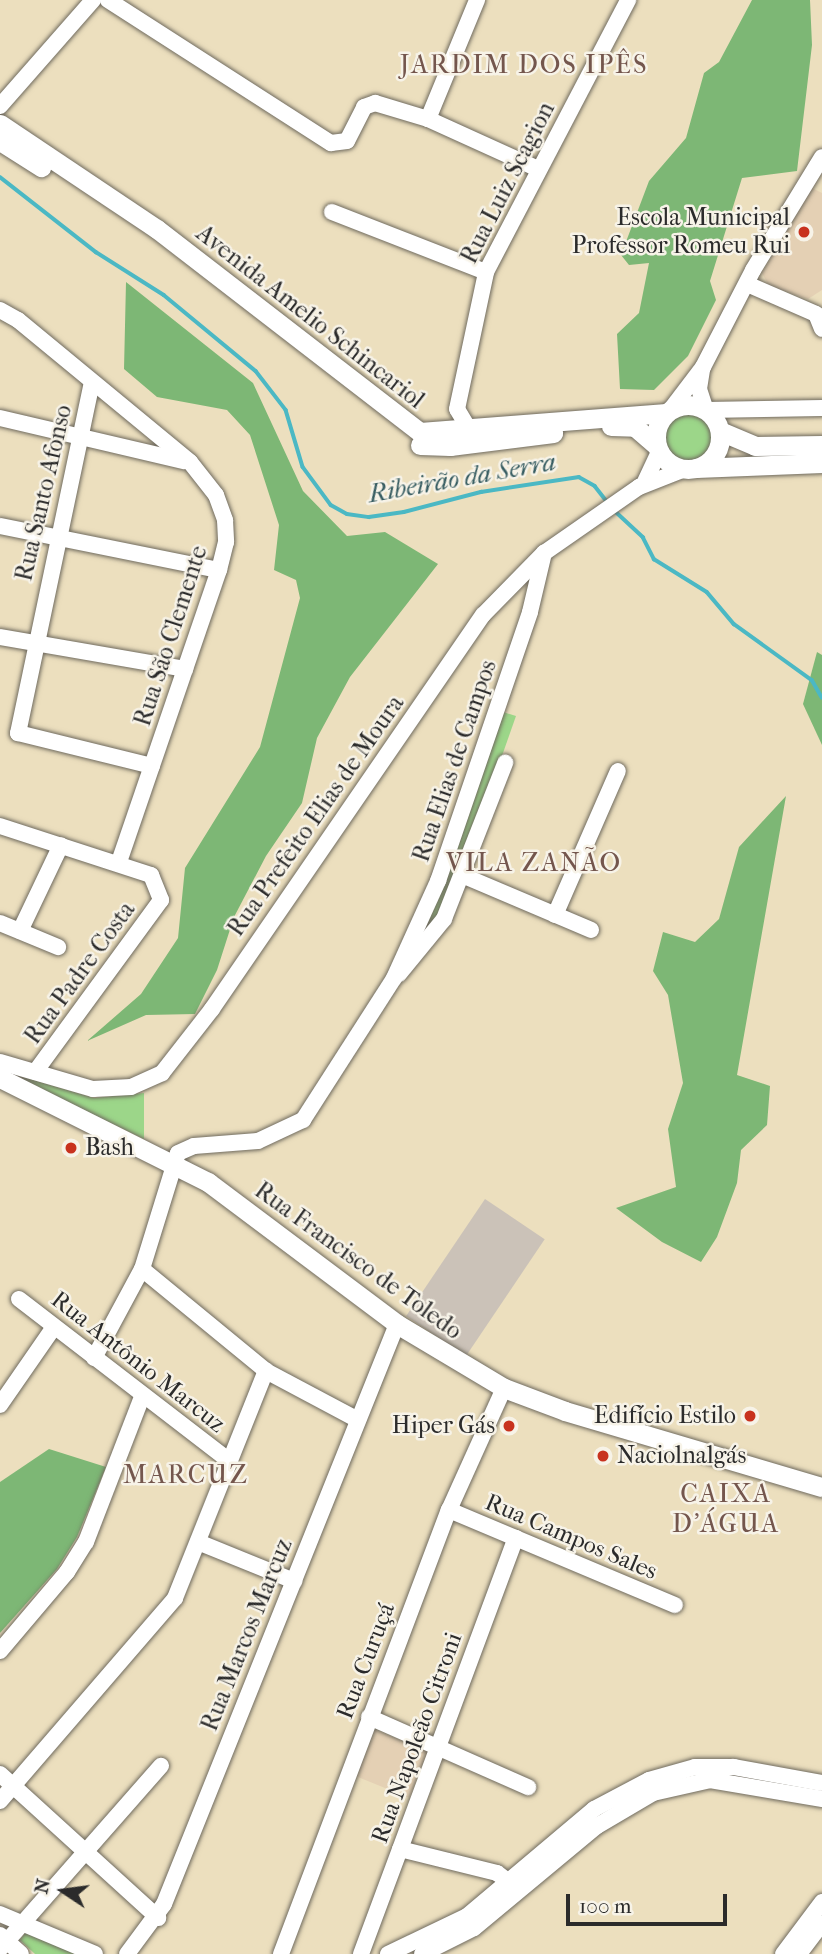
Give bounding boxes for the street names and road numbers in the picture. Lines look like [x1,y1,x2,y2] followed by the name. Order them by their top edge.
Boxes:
[455,97,561,269] street label: Rua Luiz Scagion
[190,219,430,415] street label: Avenida Amelio Schincariol
[10,402,78,584] street label: Rua Santo Afonso
[128,542,214,730] street label: Rua São Clemente
[407,656,503,866] street label: Rua Elias de Campos
[222,690,410,942] street label: Rua Prefeito Elias de Moura
[19,896,141,1050] street label: Rua Padre Costa
[249,1176,467,1346] street label: Rua Francisco de Toledo
[45,1285,231,1439] street label: Rua Antônio Marcuz
[481,1488,661,1586] street label: Rua Campos Sales
[195,1535,299,1735] street label: Rua Marcos Marcuz
[331,1599,401,1723] street label: Rua Curuçá
[366,1629,468,1847] street label: Rua Napoleão Citroni

